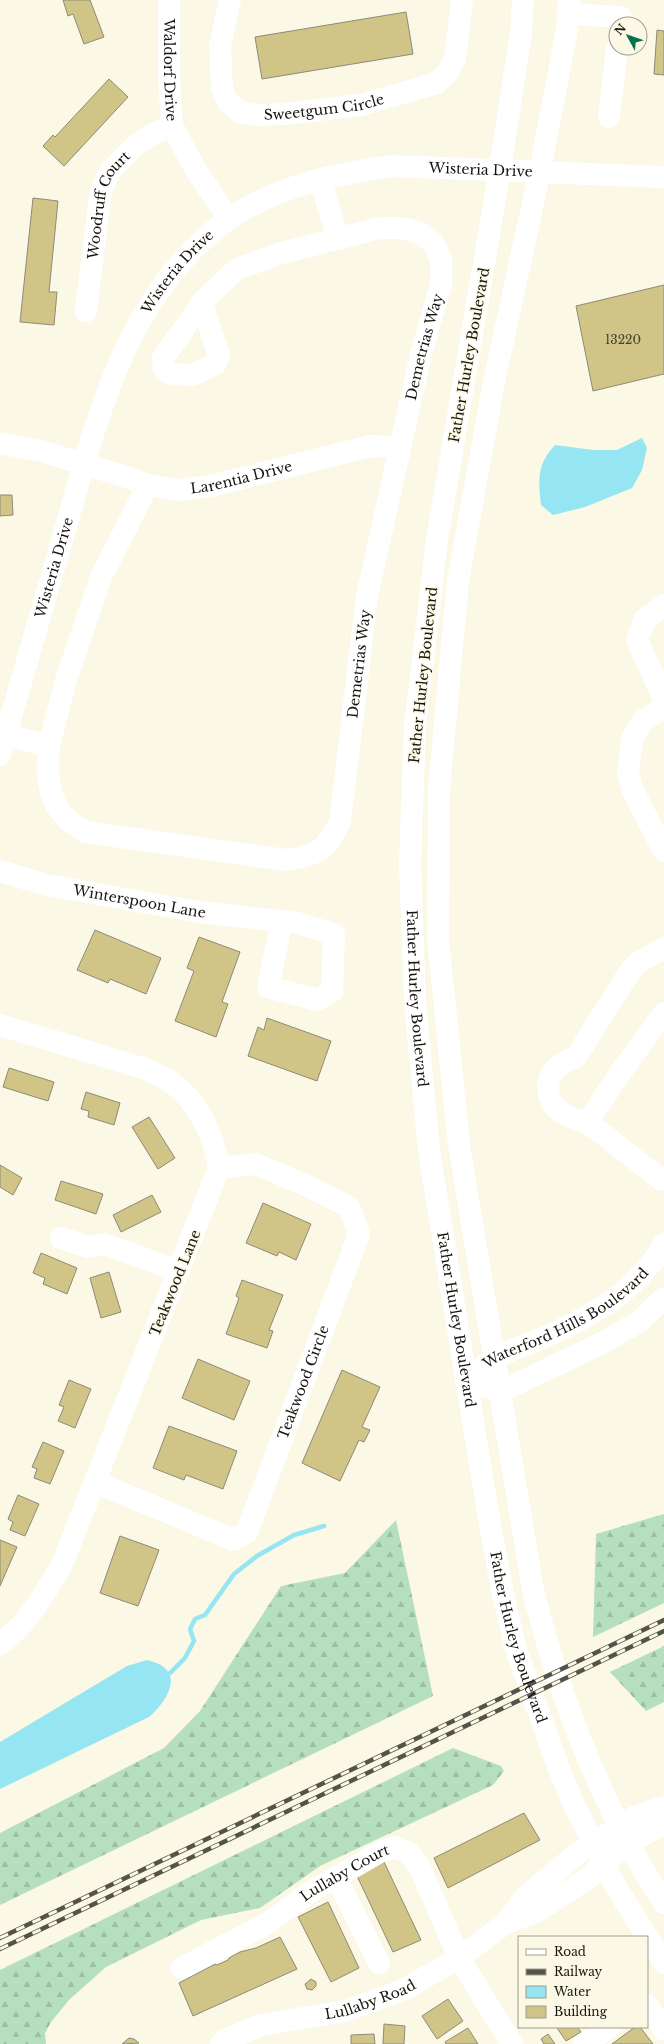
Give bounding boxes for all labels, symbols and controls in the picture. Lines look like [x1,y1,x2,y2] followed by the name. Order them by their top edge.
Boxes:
[608,16,648,56] north arrow
[160,18,181,122] street label: Waldorf Drive
[612,21,629,38] text: N
[263,90,386,124] street label: Sweetgum Circle
[83,147,134,261] street label: Woodruff Court
[427,158,533,181] street label: Wisteria Drive
[137,226,217,318] street label: Wisteria Drive
[445,266,493,444] street label: Father Hurley Boulevard
[402,291,447,402] street label: Demetrias Way
[605,332,641,347] house number: 13220
[189,457,294,497] street label: Larentia Drive
[31,515,77,621] street label: Wisteria Drive
[405,585,441,764] street label: Father Hurley Boulevard
[343,608,374,719] street label: Demetrias Way
[71,881,207,922] street label: Winterspoon Lane
[403,909,432,1088] street label: Father Hurley Boulevard
[145,1227,205,1339] street label: Teakwood Lane
[433,1231,480,1409] street label: Father Hurley Boulevard
[478,1264,653,1373] street label: Waterford Hills Boulevard
[274,1323,333,1442] street label: Teakwood Circle
[486,1550,551,1726] street label: Father Hurley Boulevard
[297,1840,392,1905] street label: Lullaby Court
[518,1936,648,2028] legend
[554,1944,586,1959] text: Road
[554,1964,603,1979] text: Railway
[323,1975,419,2023] street label: Lullaby Road
[553,1984,591,1999] text: Water
[554,2004,608,2019] text: Building

